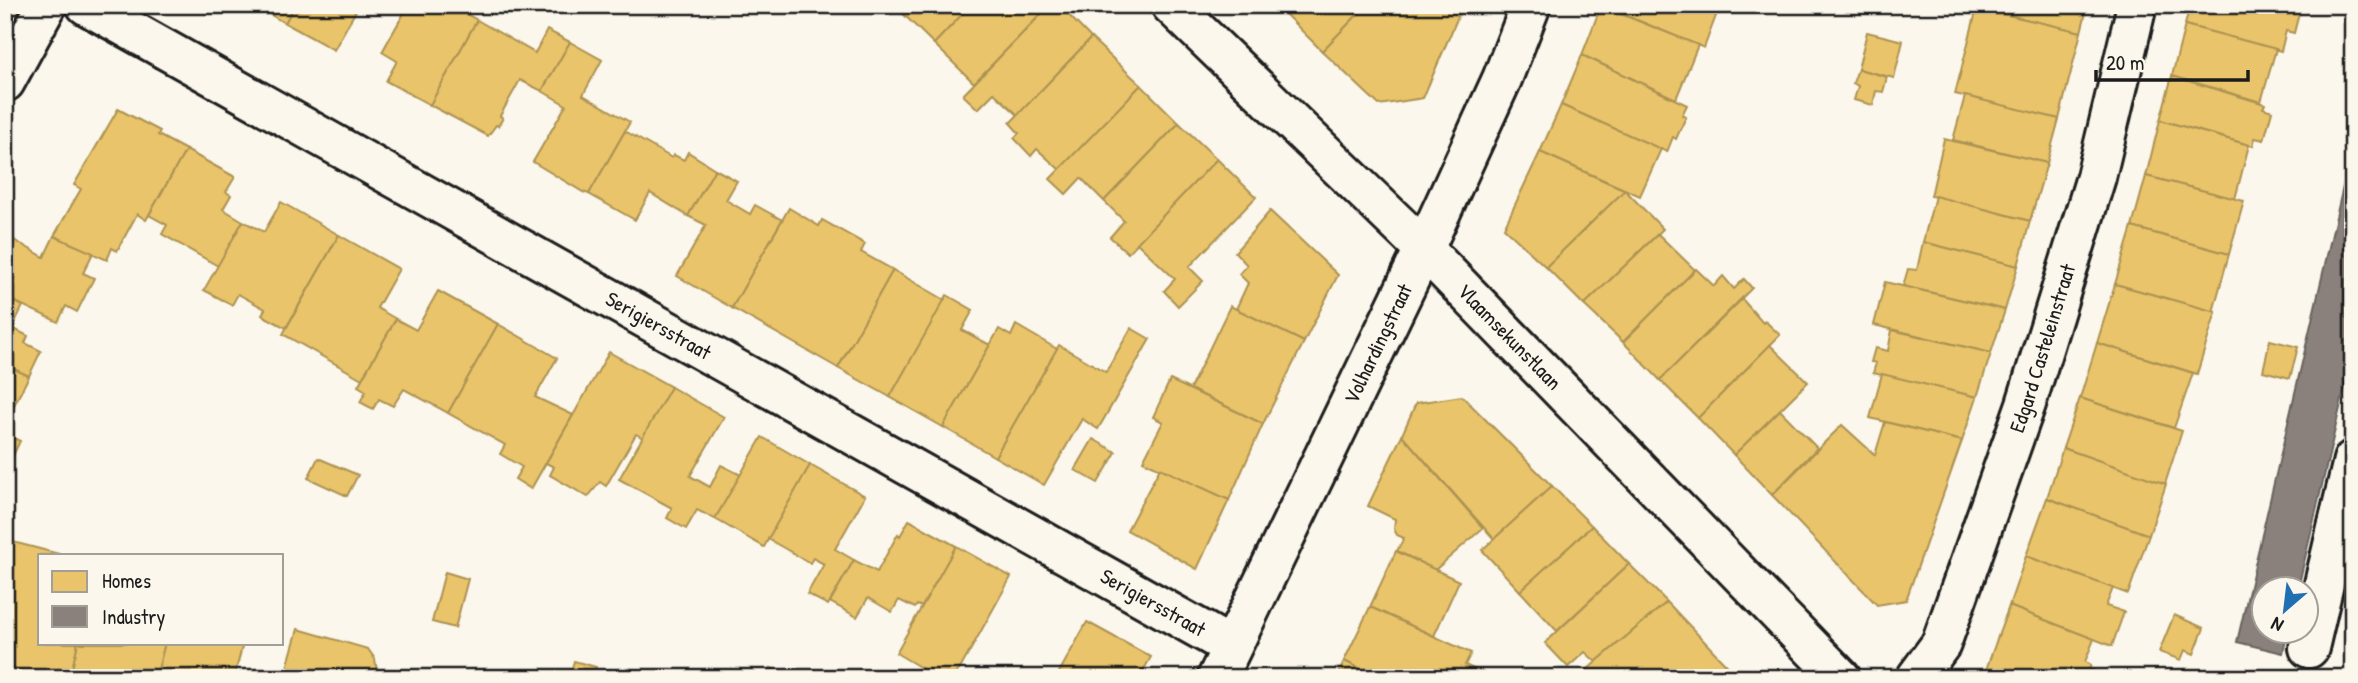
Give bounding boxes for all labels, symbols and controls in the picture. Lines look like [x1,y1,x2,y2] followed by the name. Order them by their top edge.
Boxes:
[2096,38,2248,82] scale bar
[2106,48,2144,77] text: 20 m
[2002,260,2083,436] street label: Edgard Casteleinstraat
[1451,277,1568,396] street label: Vlaamsekunstlaan
[1336,278,1419,408] street label: Volhardingstraat
[601,284,717,367] street label: Serigiersstraat
[38,554,284,644] legend
[1095,561,1212,644] street label: Serigiersstraat
[102,566,151,595] text: Homes
[2250,574,2320,644] north arrow
[102,602,165,631] text: Industry
[2266,611,2288,639] text: N

